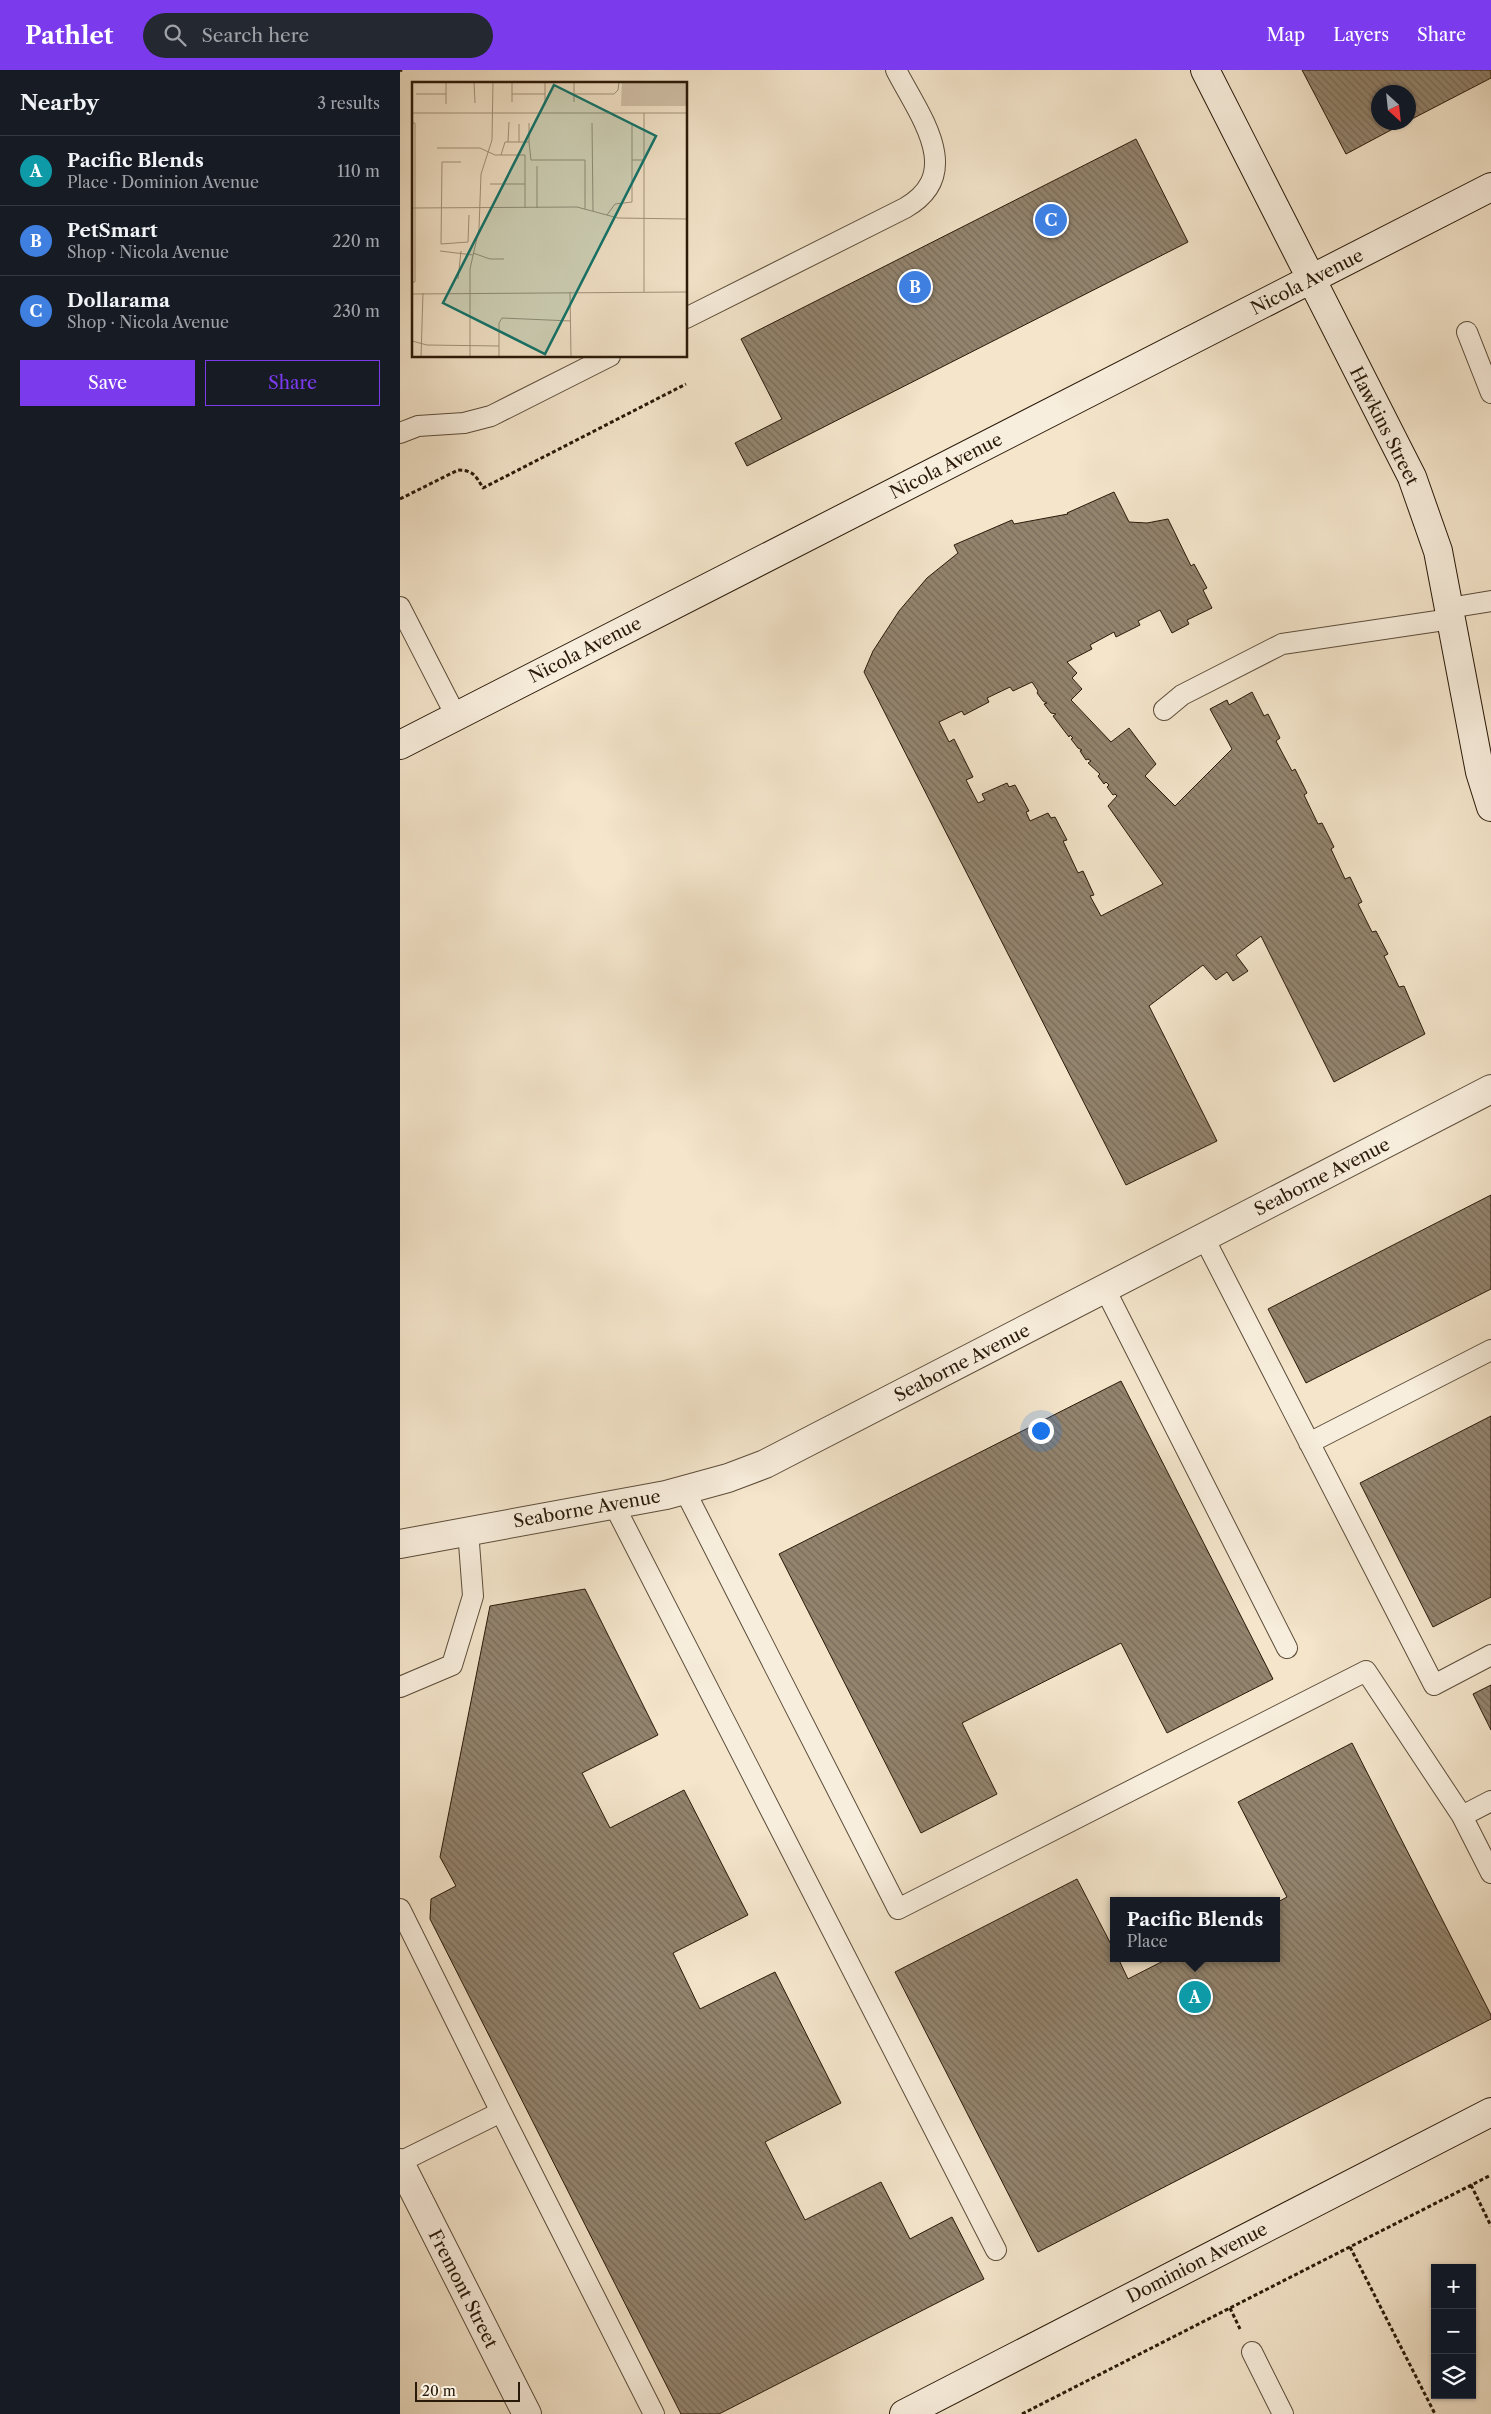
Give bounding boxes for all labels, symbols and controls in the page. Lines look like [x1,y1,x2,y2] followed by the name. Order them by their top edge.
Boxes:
[143,13,493,58] search box
[25,21,113,50] text: Pathlet
[161,21,189,49] icon: search
[201,24,309,47] text: Search here
[1267,24,1305,46] text: Map
[1333,24,1389,46] text: Layers
[1417,24,1466,46] text: Share
[412,82,688,358] inset map
[1371,85,1416,130] north arrow
[20,90,99,115] text: Nearby
[317,93,380,113] text: 3 results
[67,149,204,172] text: Pacific Blends
[30,161,42,181] text: A
[337,161,380,181] text: 110 m
[67,172,259,192] text: Place · Dominion Avenue
[1035,201,1067,239] pin: C
[67,219,158,242] text: PetSmart
[30,231,42,251] text: B
[332,231,380,251] text: 220 m
[67,242,229,262] text: Shop · Nicola Avenue
[1247,244,1367,320] street label: Nicola Avenue
[899,268,931,306] pin: B
[67,289,170,312] text: Dollarama
[30,301,42,321] text: C
[333,301,380,321] text: 230 m
[67,312,229,332] text: Shop · Nicola Avenue
[20,360,195,406] button: Save
[205,360,380,406] button: Share
[1345,363,1424,489] street label: Hawkins Street
[886,428,1006,504] street label: Nicola Avenue
[525,612,645,688] street label: Nicola Avenue
[1251,1133,1393,1221] street label: Seaborne Avenue
[891,1319,1033,1407] street label: Seaborne Avenue
[1028,1418,1054,1444] your location
[512,1485,662,1533] street label: Seaborne Avenue
[1110,1897,1280,1962] popup
[1127,1908,1263,1931] text: Pacific Blends
[1127,1931,1168,1951] text: Place
[1179,1978,1211,2016] pin: A
[1123,2218,1271,2308] street label: Dominion Avenue
[424,2226,503,2353] street label: Fremont Street
[1431,2264,1476,2399] map controls
[1431,2264,1476,2309] button: +
[1431,2309,1476,2354] button: −
[1431,2354,1476,2399] button: layers
[415,2379,520,2402] scale bar
[422,2382,456,2400] text: 20 m

